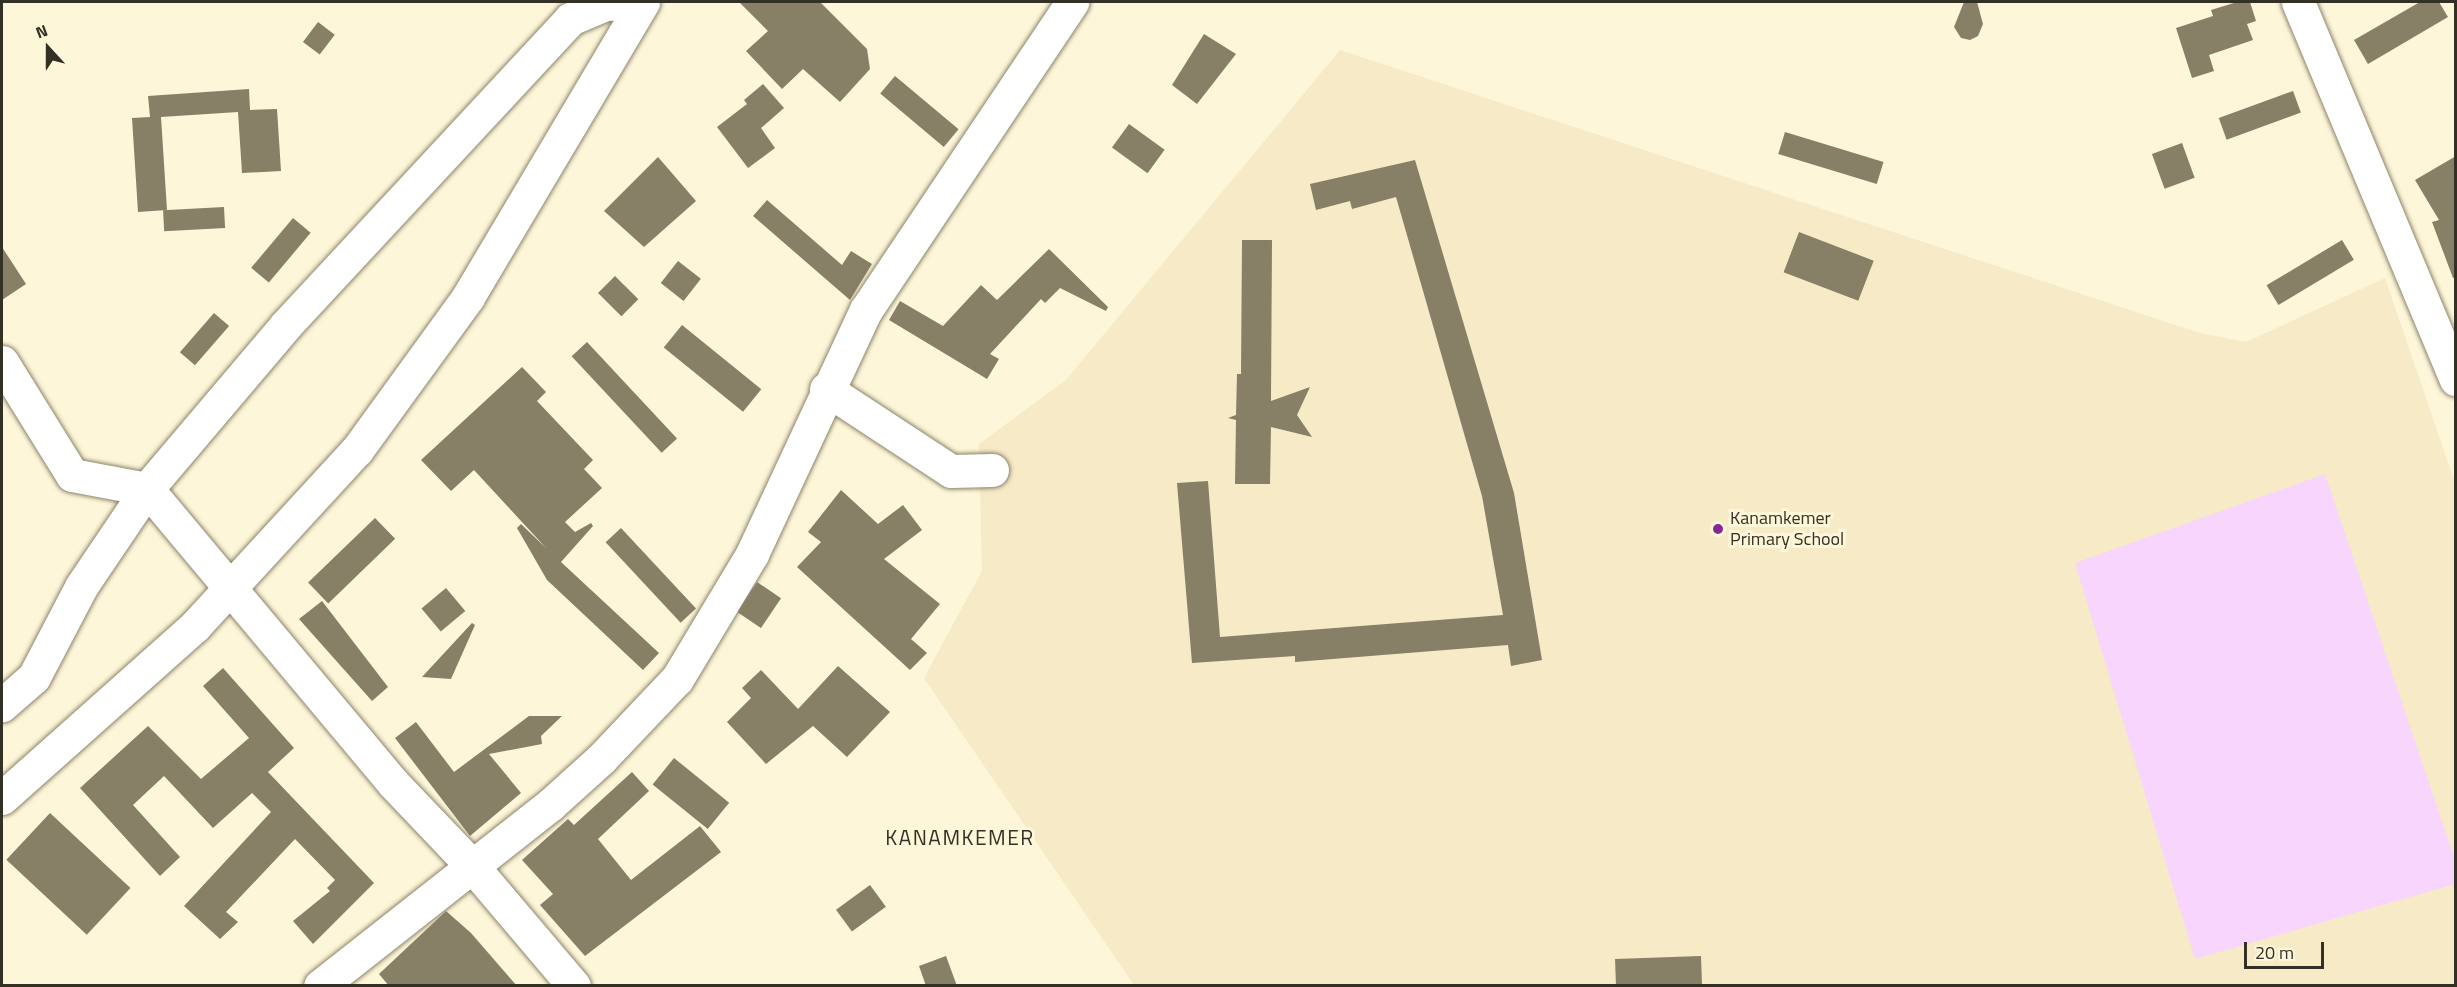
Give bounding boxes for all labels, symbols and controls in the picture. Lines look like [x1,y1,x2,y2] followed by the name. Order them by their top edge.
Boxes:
[18,18,78,78] north arrow
[32,18,51,44] text: N
[1730,508,1844,550] place label: Kanamkemer Primary School
[1711,522,1725,536] marker: Kanamkemer Primary School
[885,824,1035,850] district label: KANAMKEMER
[2247,930,2326,968] scale bar
[2255,939,2294,966] text: 20 m

